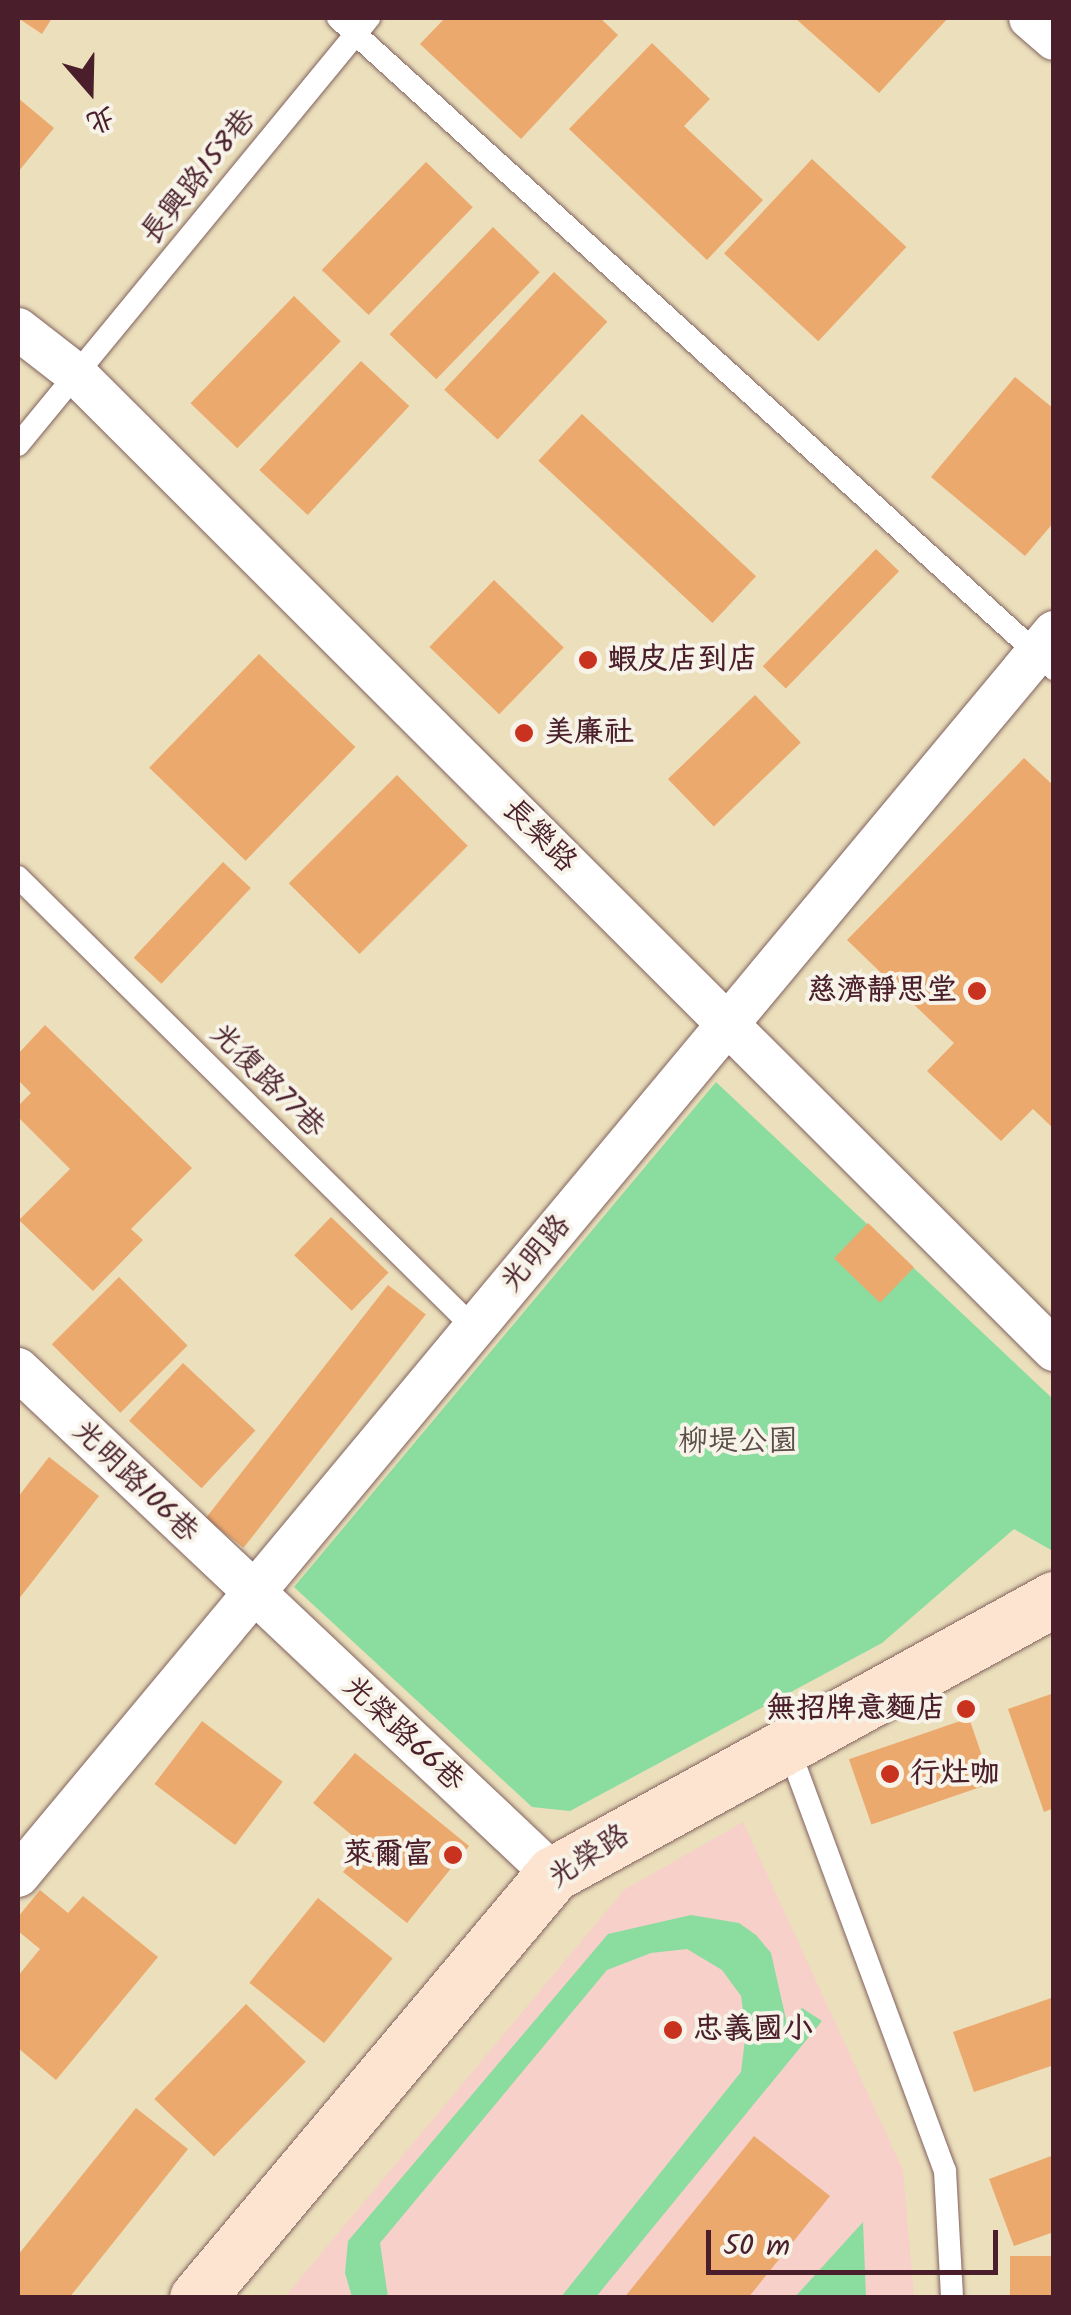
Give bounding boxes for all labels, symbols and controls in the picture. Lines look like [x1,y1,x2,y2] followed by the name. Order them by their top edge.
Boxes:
[40,40,140,140] north arrow
[80,93,121,145] text: 北
[134,102,264,252] street label: 長興路158巷
[608,642,758,678] place label: 蝦皮店到店
[577,649,599,671] marker: 蝦皮店到店
[544,715,634,751] place label: 美廉社
[513,722,535,744] marker: 美廉社
[494,791,584,881] street label: 長樂路
[807,973,957,1009] place label: 慈濟靜思堂
[966,980,988,1002] marker: 慈濟靜思堂
[202,1016,332,1146] street label: 光復路77巷
[493,1208,579,1300] street label: 光明路
[65,1413,205,1551] street label: 光明路106巷
[678,1424,798,1460] park label: 柳堤公園
[335,1669,471,1799] street label: 光榮路66巷
[766,1691,946,1727] place label: 無招牌意麵店
[955,1698,977,1720] marker: 無招牌意麵店
[910,1756,1000,1792] place label: 行灶咖
[879,1763,901,1785] marker: 行灶咖
[541,1817,637,1897] street label: 光榮路
[343,1837,433,1873] place label: 萊爾富
[442,1844,464,1866] marker: 萊爾富
[693,2012,813,2048] place label: 忠義國小
[662,2019,684,2041] marker: 忠義國小
[711,2210,1004,2272] scale bar
[723,2223,790,2271] text: 50 m

